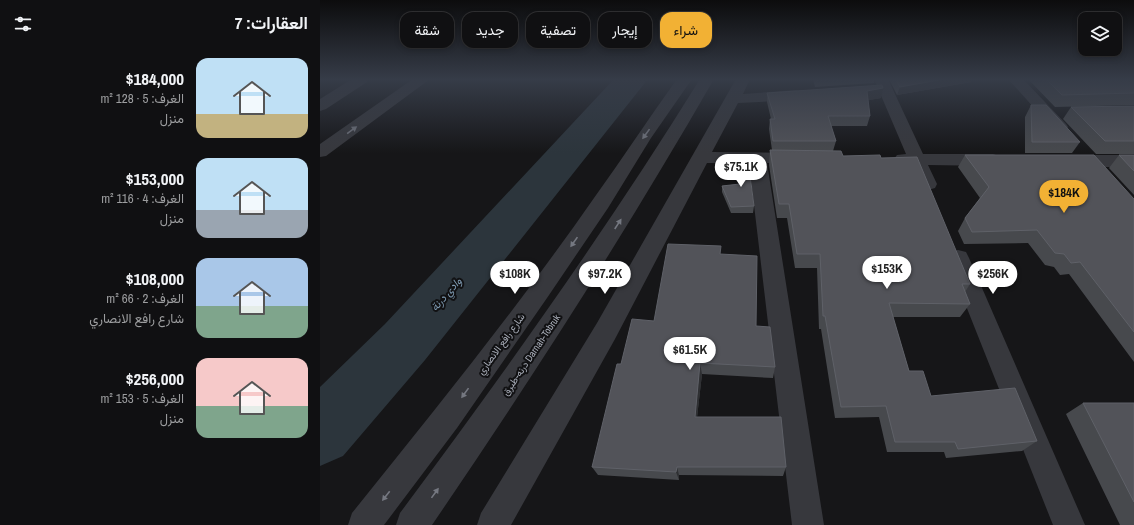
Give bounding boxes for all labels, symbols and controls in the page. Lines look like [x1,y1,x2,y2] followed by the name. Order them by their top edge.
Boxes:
[235,11,308,34] text: العقارات: 7
[400,12,454,48] chip: شقة
[462,12,518,48] chip: جديد
[526,12,590,48] chip: تصفية
[598,12,652,48] chip: إيجار
[660,12,712,48] chip: شراء
[1078,12,1122,56] map controls
[1078,12,1122,56] button: layers
[12,13,34,35] icon: filters
[126,67,184,90] text: $184,000
[228,74,276,122] icon: home
[100,90,184,107] text: الغرف: 5 · 128 m²
[160,110,184,127] text: منزل
[347,126,357,134] one-way arrow
[642,128,650,139] one-way arrow
[708,154,774,188] pin: $75.1K
[724,158,758,175] text: $75.1K
[126,167,184,190] text: $153,000
[228,174,276,222] icon: home
[1036,180,1092,214] pin: $184K
[1048,184,1080,201] text: $184K
[101,190,184,207] text: الغرف: 4 · 116 m²
[160,210,184,227] text: منزل
[614,219,622,229] one-way arrow
[570,237,578,247] one-way arrow
[859,256,915,290] pin: $153K
[871,260,903,277] text: $153K
[487,261,543,295] pin: $108K
[572,261,638,295] pin: $97.2K
[965,261,1021,295] pin: $256K
[499,265,531,282] text: $108K
[588,265,622,282] text: $97.2K
[977,265,1009,282] text: $256K
[126,267,184,290] text: $108,000
[228,274,276,322] icon: home
[428,274,466,315] water label: وادي درنة
[106,290,184,307] text: الغرف: 2 · 66 m²
[89,310,184,327] text: شارع رافع الانصاري
[474,311,529,378] street label: شارع رافع الانصاري
[499,311,564,398] street label: درنه-طبرق Darnah-Tobruk
[657,337,723,371] pin: $61.5K
[673,341,707,358] text: $61.5K
[126,367,184,390] text: $256,000
[228,374,276,422] icon: home
[461,387,469,398] one-way arrow
[100,390,184,407] text: الغرف: 5 · 153 m²
[160,410,184,427] text: منزل
[431,488,439,499] one-way arrow
[382,491,391,502] one-way arrow

